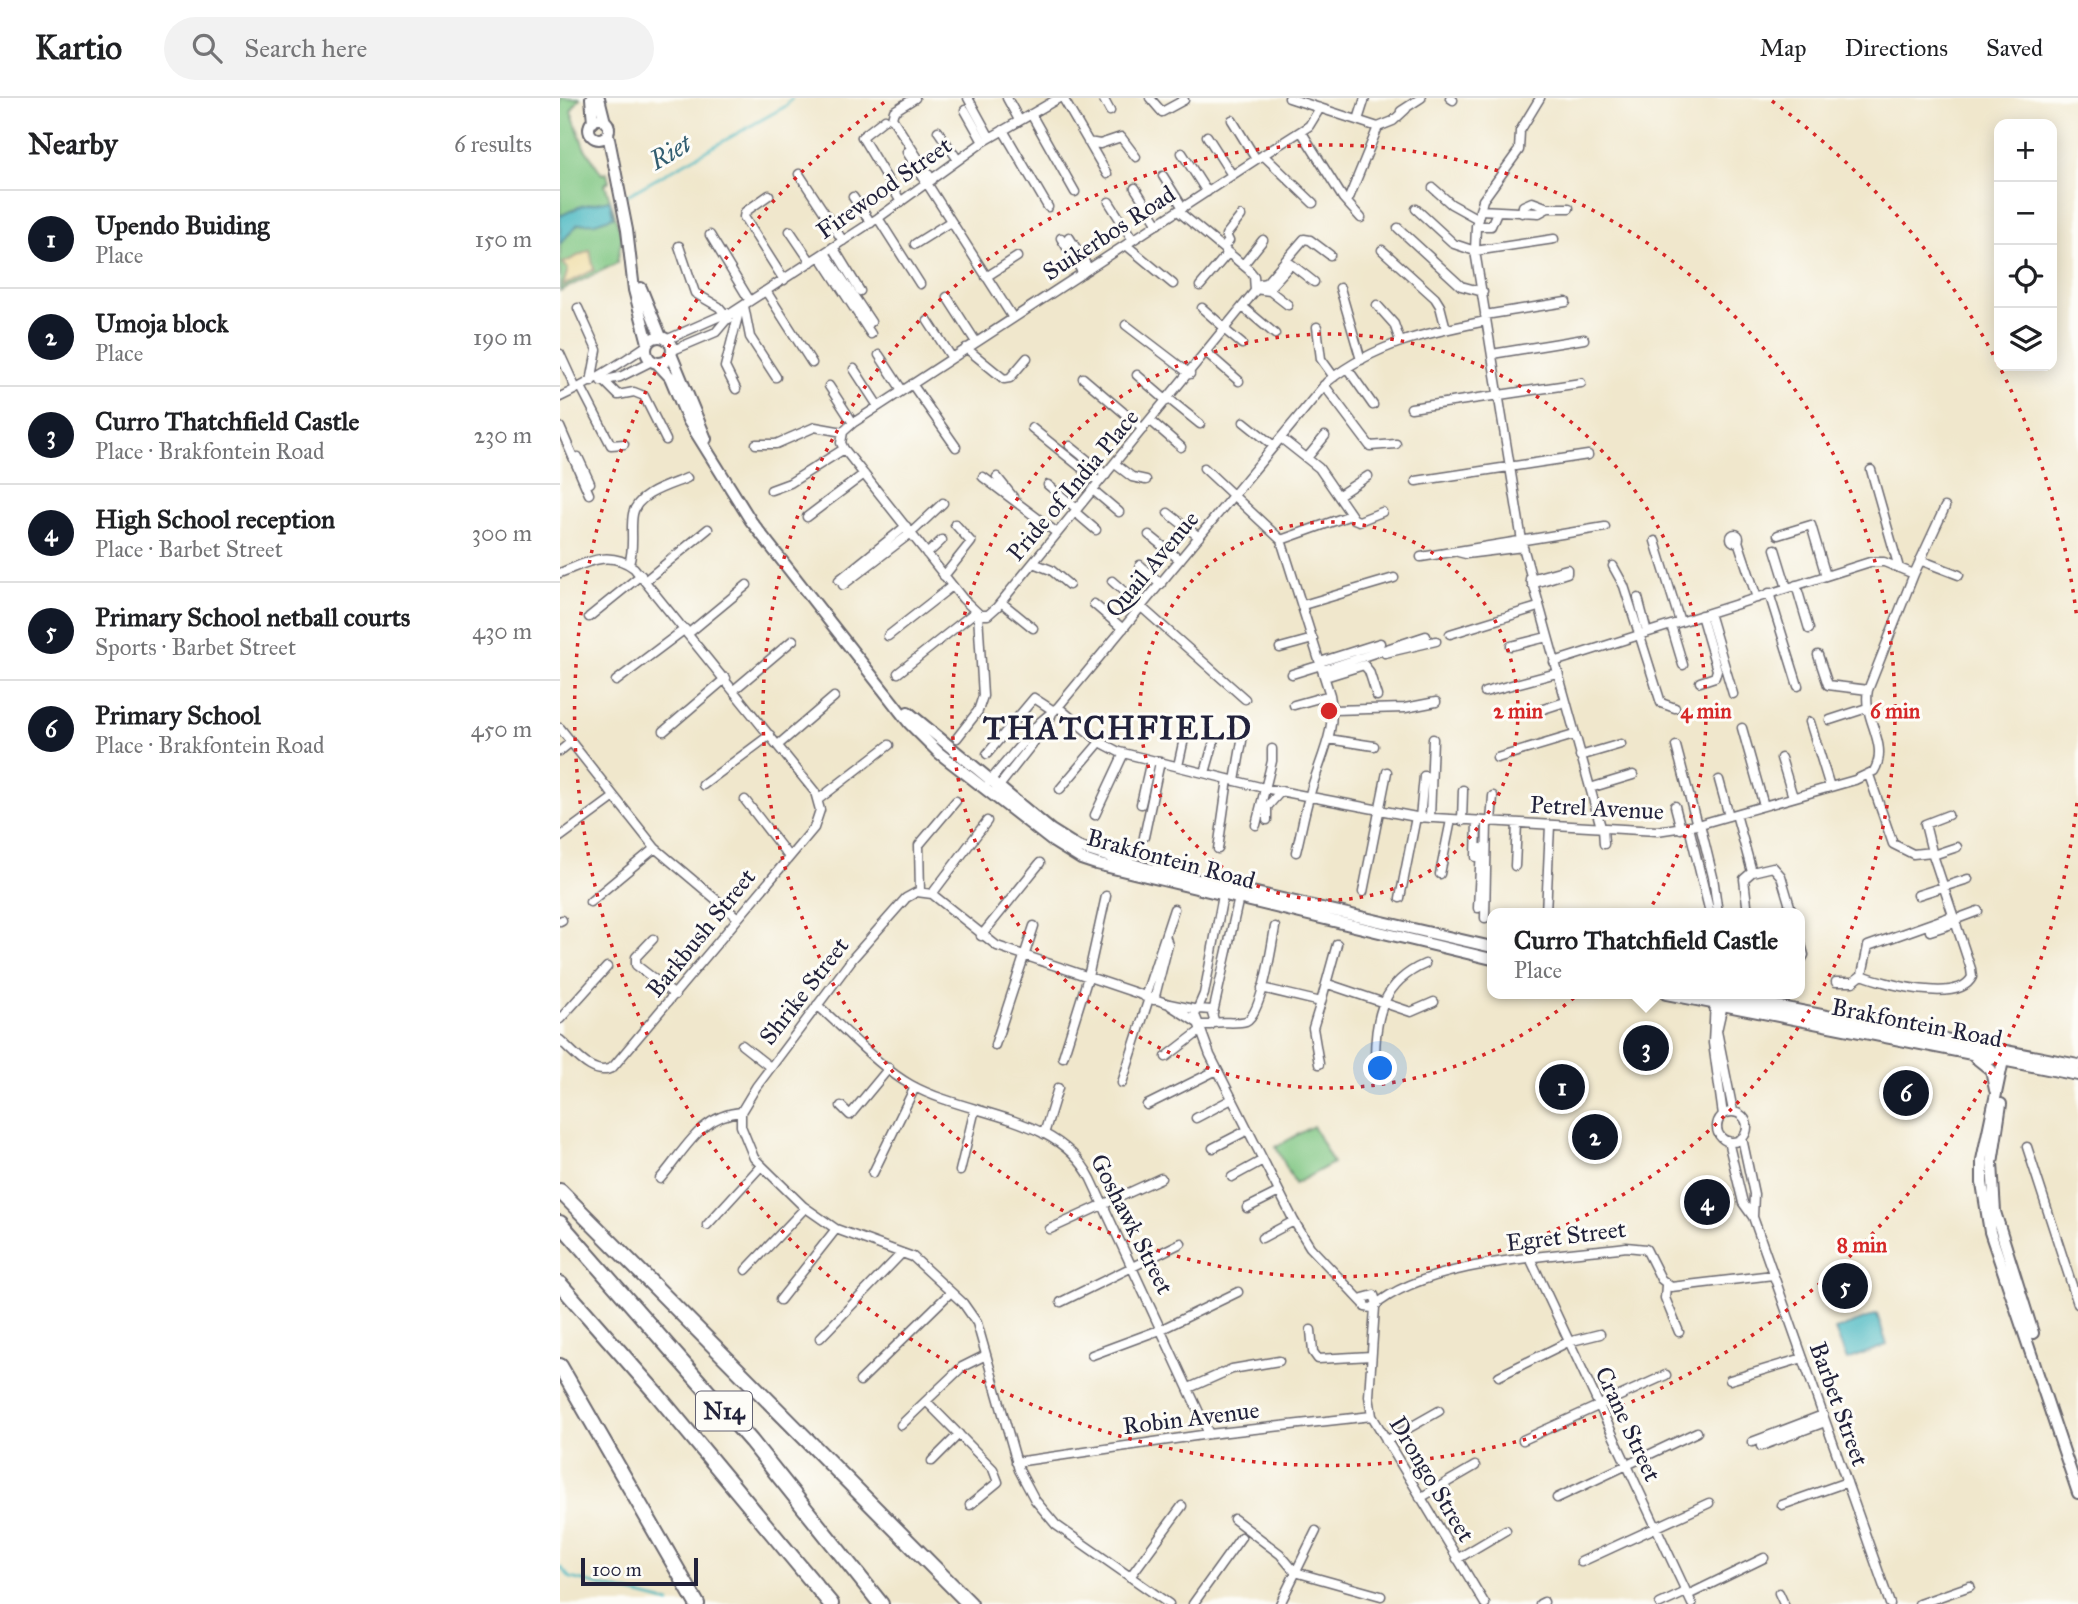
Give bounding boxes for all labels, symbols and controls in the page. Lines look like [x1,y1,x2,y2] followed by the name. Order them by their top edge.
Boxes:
[164,17,654,80] search box
[35,28,122,68] text: Kartio
[188,29,226,67] icon: search
[244,32,367,64] text: Search here
[1760,33,1807,63] text: Map
[1845,33,1948,63] text: Directions
[1986,33,2043,63] text: Saved
[1994,119,2057,371] map controls
[1994,119,2057,182] button: +
[28,126,118,162] text: Nearby
[643,126,698,177] water label: Riet
[454,130,532,158] text: 6 results
[811,130,958,246] street label: Firewood Street
[1037,179,1181,287] street label: Suikerbos Road
[1994,182,2057,245] button: −
[95,209,269,241] text: Upendo Buiding
[46,225,56,253] text: 1
[475,225,532,253] text: 150 m
[95,241,143,269] text: Place
[1994,245,2057,308] button: locate
[95,307,229,339] text: Umoja block
[1994,308,2057,371] button: layers
[45,323,57,351] text: 2
[473,323,532,351] text: 190 m
[95,339,143,367] text: Place
[1001,403,1145,567] street label: Pride of India Place
[95,405,359,437] text: Curro Thatchfield Castle
[46,421,56,449] text: 3
[474,421,532,449] text: 230 m
[95,437,325,465] text: Place · Brakfontein Road
[95,503,335,535] text: High School reception
[1099,504,1205,624] street label: Quail Avenue
[45,519,57,547] text: 4
[472,519,532,547] text: 300 m
[95,535,283,563] text: Place · Barbet Street
[95,601,410,633] text: Primary School netball courts
[46,617,56,645] text: 5
[472,617,532,645] text: 430 m
[95,633,296,661] text: Sports · Barbet Street
[1493,698,1543,724] text: 2 min
[1680,698,1732,724] text: 4 min
[1870,698,1921,724] text: 6 min
[95,699,261,731] text: Primary School
[1317,699,1341,723] centre of rings
[983,709,1253,748] district label: THATCHFIELD
[45,715,57,743] text: 6
[471,715,532,743] text: 450 m
[95,731,325,759] text: Place · Brakfontein Road
[1529,790,1665,826] street label: Petrel Avenue
[1083,822,1259,896] street label: Brakfontein Road
[640,862,762,1004] street label: Barkbush Street
[1487,908,1805,999] popup
[1514,924,1778,956] text: Curro Thatchfield Castle
[753,931,856,1051] street label: Shrike Street
[1514,956,1562,984] text: Place
[1829,992,2005,1054] street label: Brakfontein Road
[1623,1022,1669,1074] pin: 3
[1363,1051,1397,1085] your location
[1539,1061,1585,1113] pin: 1
[1883,1067,1929,1119] pin: 6
[1572,1111,1618,1163] pin: 2
[1084,1149,1180,1300] street label: Goshawk Street
[1684,1176,1730,1228] pin: 4
[1504,1214,1628,1258] street label: Egret Street
[1837,1232,1888,1258] text: 8 min
[1822,1260,1868,1312] pin: 5
[1803,1338,1875,1471] street label: Barbet Street
[1588,1362,1668,1487] street label: Crane Street
[696,1392,752,1430] road number: N14
[1121,1395,1261,1441] street label: Robin Avenue
[1383,1411,1482,1548] street label: Drongo Street
[581,1555,698,1587] scale bar
[592,1558,642,1581] text: 100 m

